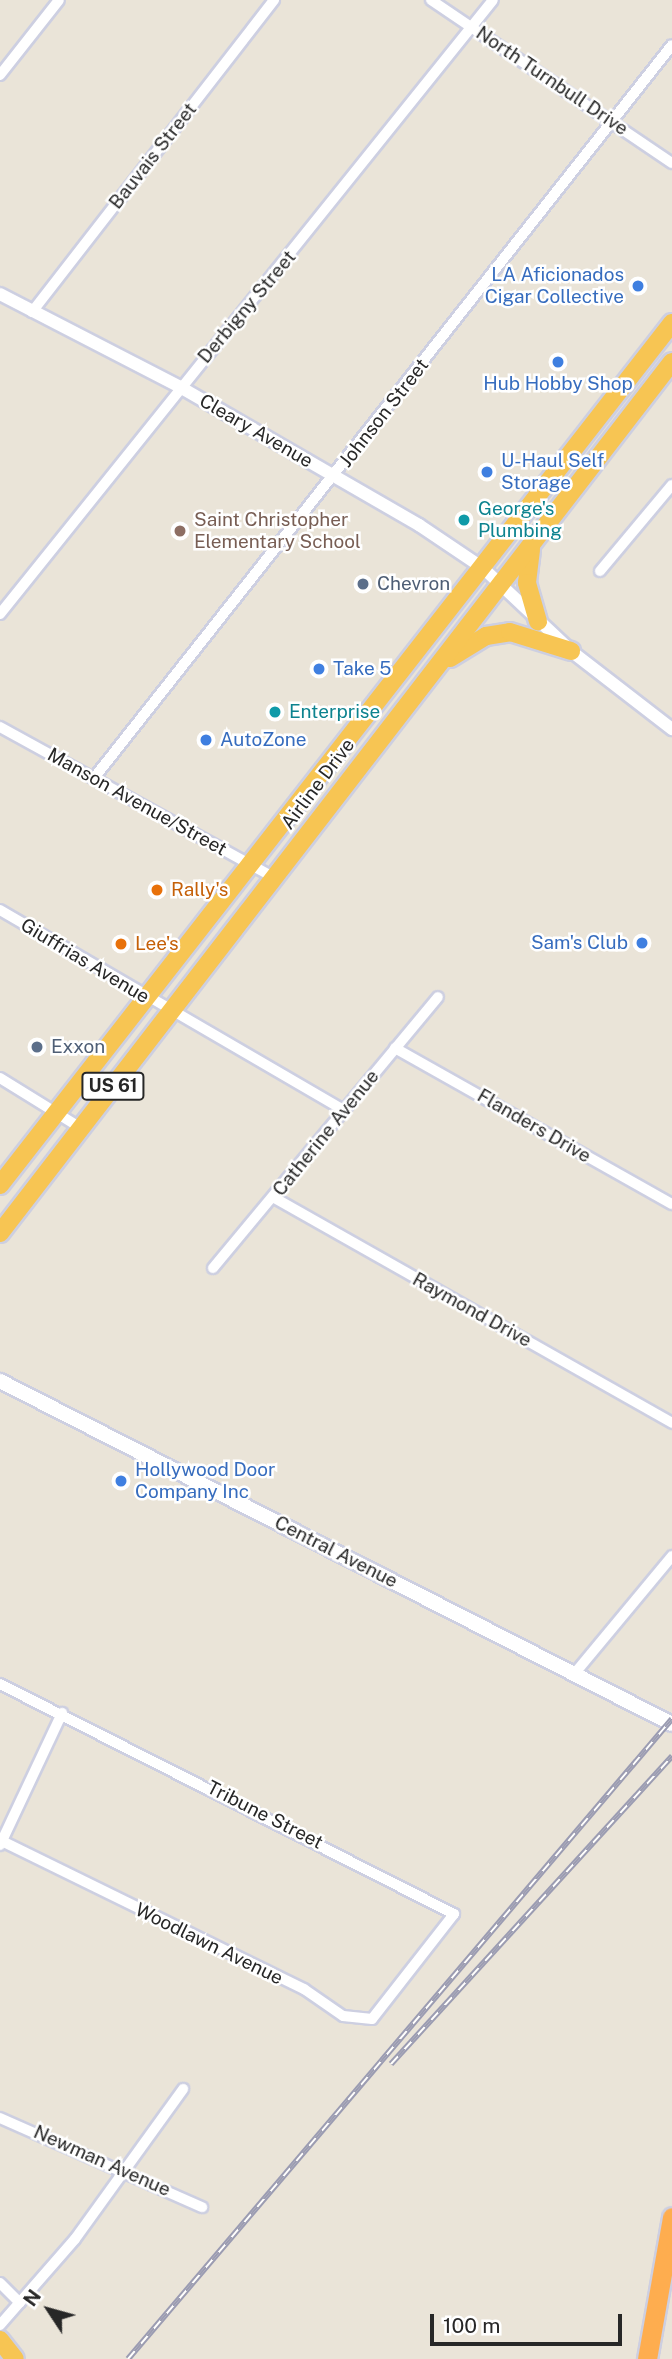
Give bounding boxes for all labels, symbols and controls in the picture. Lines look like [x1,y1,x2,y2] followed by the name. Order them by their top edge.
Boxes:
[472,22,632,140] street label: North Turnbull Drive
[104,98,202,214] street label: Bauvais Street
[193,246,301,368] street label: Derbigny Street
[485,264,624,308] place label: LA Aficionados Cigar Collective
[630,278,646,294] marker: LA Aficionados Cigar Collective
[335,354,433,472] street label: Johnson Street
[550,354,566,370] marker: Hub Hobby Shop
[483,373,633,395] place label: Hub Hobby Shop
[195,389,317,473] street label: Cleary Avenue
[501,450,604,494] place label: U-Haul Self Storage
[479,464,495,480] marker: U-Haul Self Storage
[478,498,562,542] place label: George's Plumbing
[194,509,361,553] place label: Saint Christopher Elementary School
[456,512,472,528] marker: George's Plumbing
[172,523,188,539] marker: Saint Christopher Elementary School
[377,573,450,595] place label: Chevron
[355,576,371,592] marker: Chevron
[333,658,391,680] place label: Take 5
[311,661,327,677] marker: Take 5
[289,701,380,723] place label: Enterprise
[267,704,283,720] marker: Enterprise
[220,729,307,751] place label: AutoZone
[198,732,214,748] marker: AutoZone
[276,734,360,834] street label: Airline Drive
[43,743,231,861] street label: Manson Avenue/Street
[171,879,228,901] place label: Rally's
[149,882,165,898] marker: Rally's
[16,914,154,1008] street label: Giuffrias Avenue
[531,932,628,954] place label: Sam's Club
[135,933,179,955] place label: Lee's
[634,935,650,951] marker: Sam's Club
[113,936,129,952] marker: Lee's
[51,1036,105,1058] place label: Exxon
[29,1039,45,1055] marker: Exxon
[268,1065,384,1201] street label: Catherine Avenue
[80,1072,146,1100] road number: US 61
[473,1084,595,1168] street label: Flanders Drive
[408,1268,536,1352] street label: Raymond Drive
[135,1459,276,1503] place label: Hollywood Door Company Inc
[113,1473,129,1489] marker: Hollywood Door Company Inc
[271,1511,401,1593] street label: Central Avenue
[203,1776,327,1854] street label: Tribune Street
[131,1898,287,1990] street label: Woodlawn Avenue
[30,2121,174,2201] street label: Newman Avenue
[14,2275,84,2345] north arrow
[19,2285,45,2310] text: N
[434,2300,626,2344] scale bar
[443,2313,500,2338] text: 100 m

